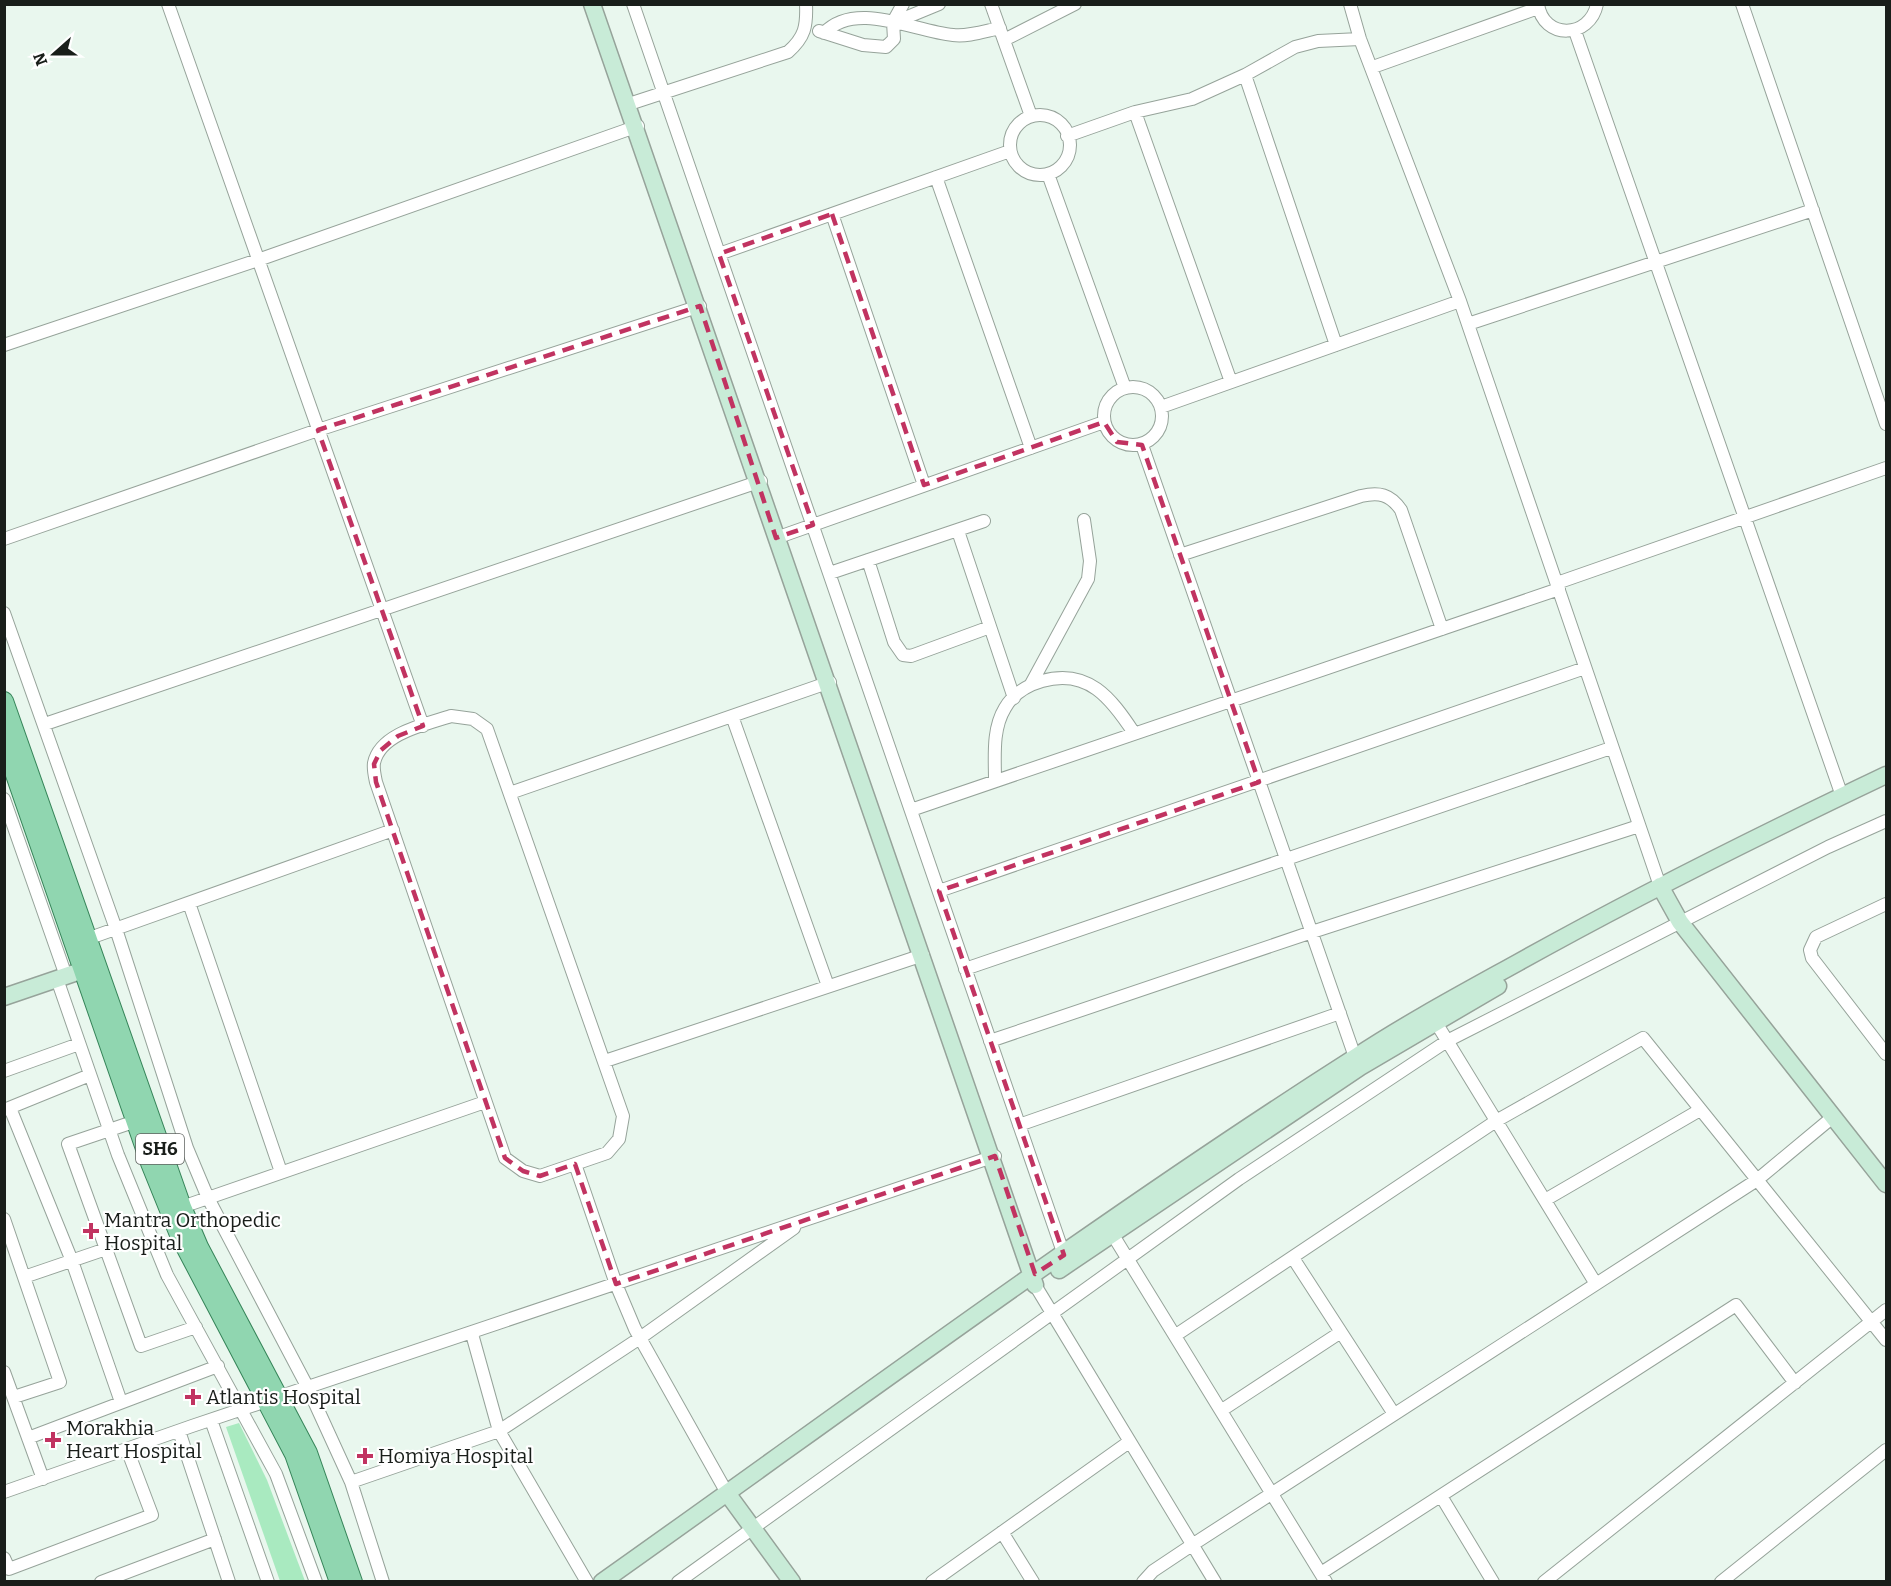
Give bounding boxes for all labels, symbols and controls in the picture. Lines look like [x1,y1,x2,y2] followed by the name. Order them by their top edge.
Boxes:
[24,24,84,84] north arrow
[29,50,52,68] text: N
[136,1134,184,1164] road number: SH6
[104,1208,281,1255] place label: Mantra Orthopedic Hospital
[82,1222,100,1240] marker: Mantra Orthopedic Hospital
[206,1385,361,1409] place label: Atlantis Hospital
[184,1388,202,1406] marker: Atlantis Hospital
[66,1416,202,1463] place label: Morakhia Heart Hospital
[44,1431,62,1449] marker: Morakhia Heart Hospital
[378,1444,533,1468] place label: Homiya Hospital
[356,1447,374,1465] marker: Homiya Hospital

